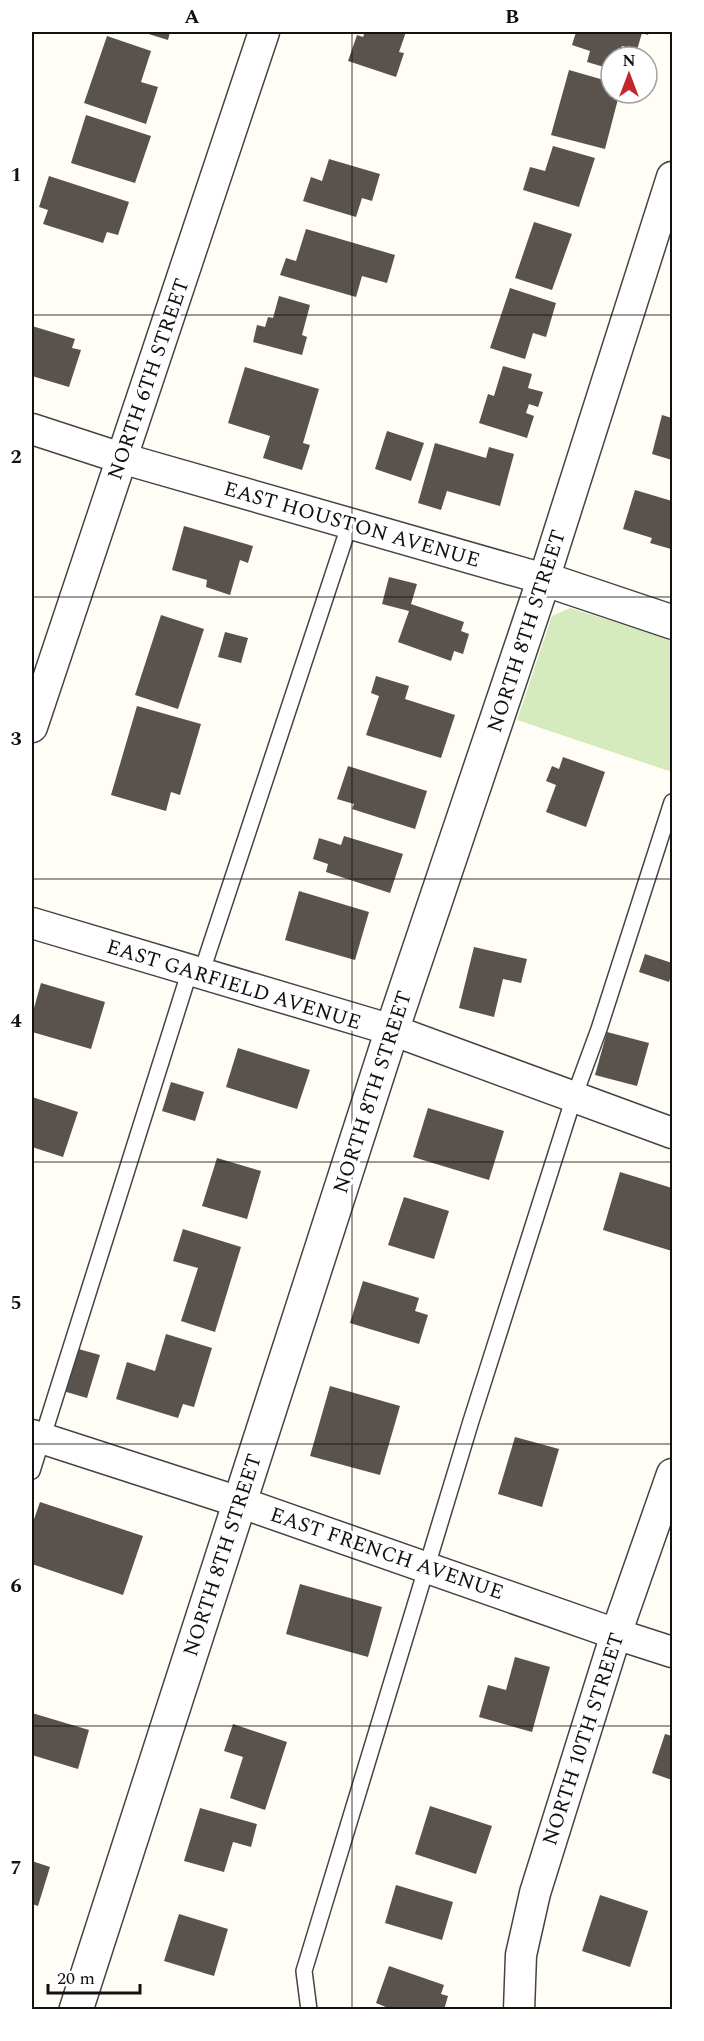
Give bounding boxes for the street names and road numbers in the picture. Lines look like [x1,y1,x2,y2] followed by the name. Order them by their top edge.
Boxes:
[99,274,198,485] street label: NORTH 6TH STREET
[220,473,484,577] street label: EAST HOUSTON AVENUE
[479,526,575,737] street label: NORTH 8TH STREET
[102,931,365,1039] street label: EAST GARFIELD AVENUE
[325,987,421,1198] street label: NORTH 8TH STREET
[175,1450,271,1661] street label: NORTH 8TH STREET
[266,1499,508,1609] street label: EAST FRENCH AVENUE
[534,1629,633,1850] street label: NORTH 10TH STREET

